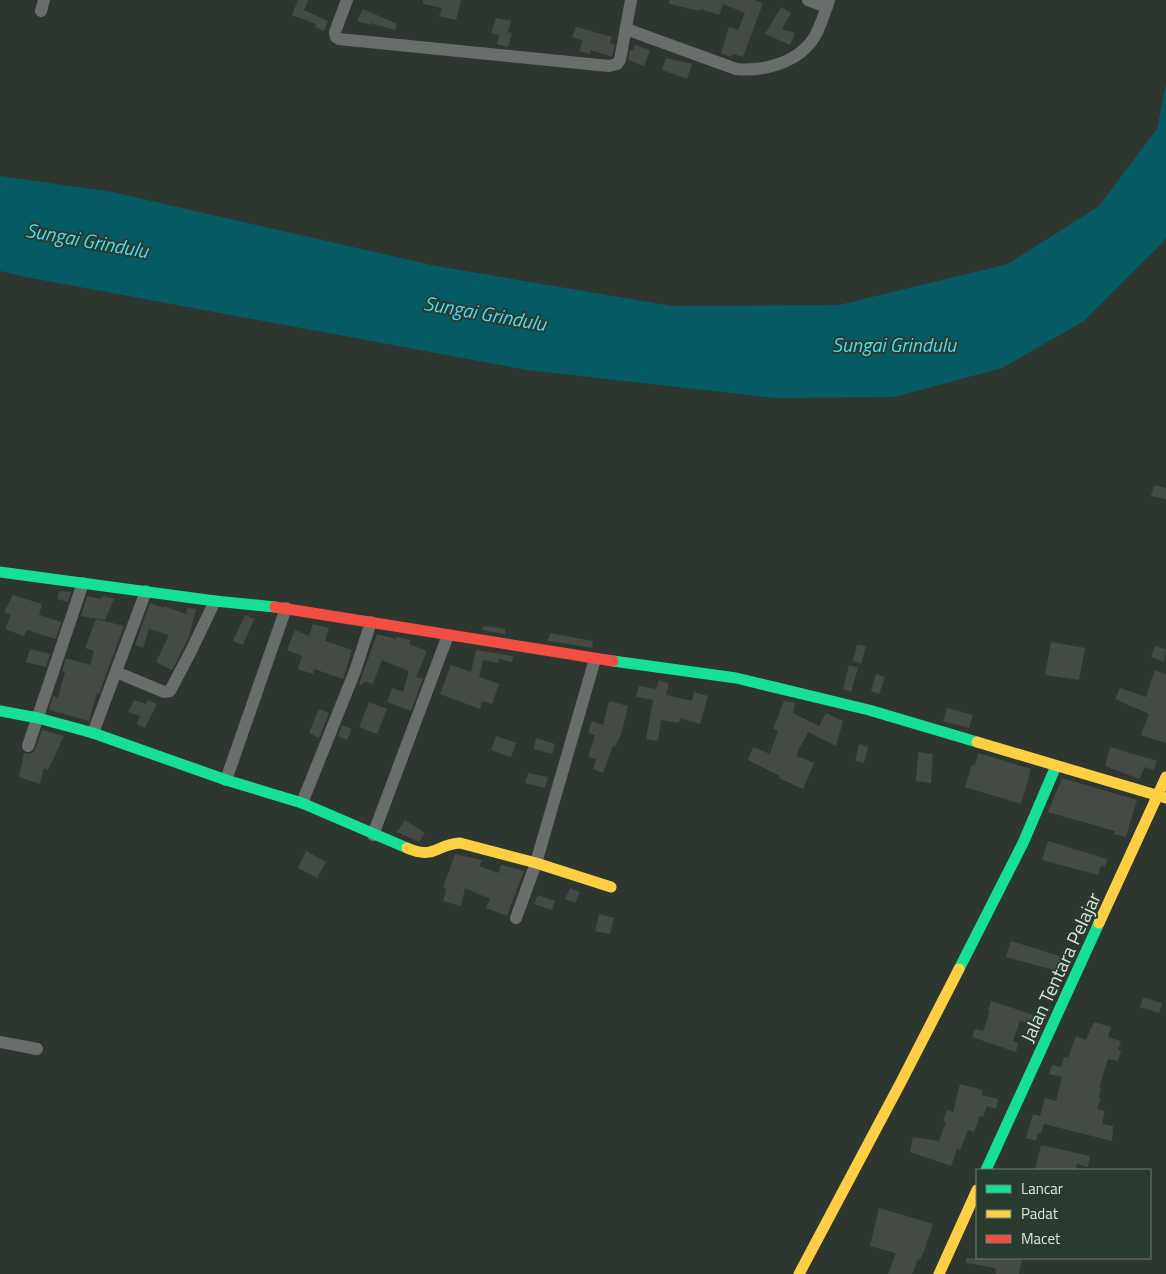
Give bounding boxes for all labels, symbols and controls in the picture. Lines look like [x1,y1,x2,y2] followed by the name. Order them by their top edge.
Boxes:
[23,214,152,266] water label: Sungai Grindulu
[421,287,550,339] water label: Sungai Grindulu
[832,329,957,360] water label: Sungai Grindulu
[1012,887,1108,1047] street label: Jalan Tentara Pelajar
[976,1169,1151,1259] legend
[1021,1177,1063,1200] text: Lancar
[1021,1202,1059,1225] text: Padat
[1021,1227,1061,1250] text: Macet

